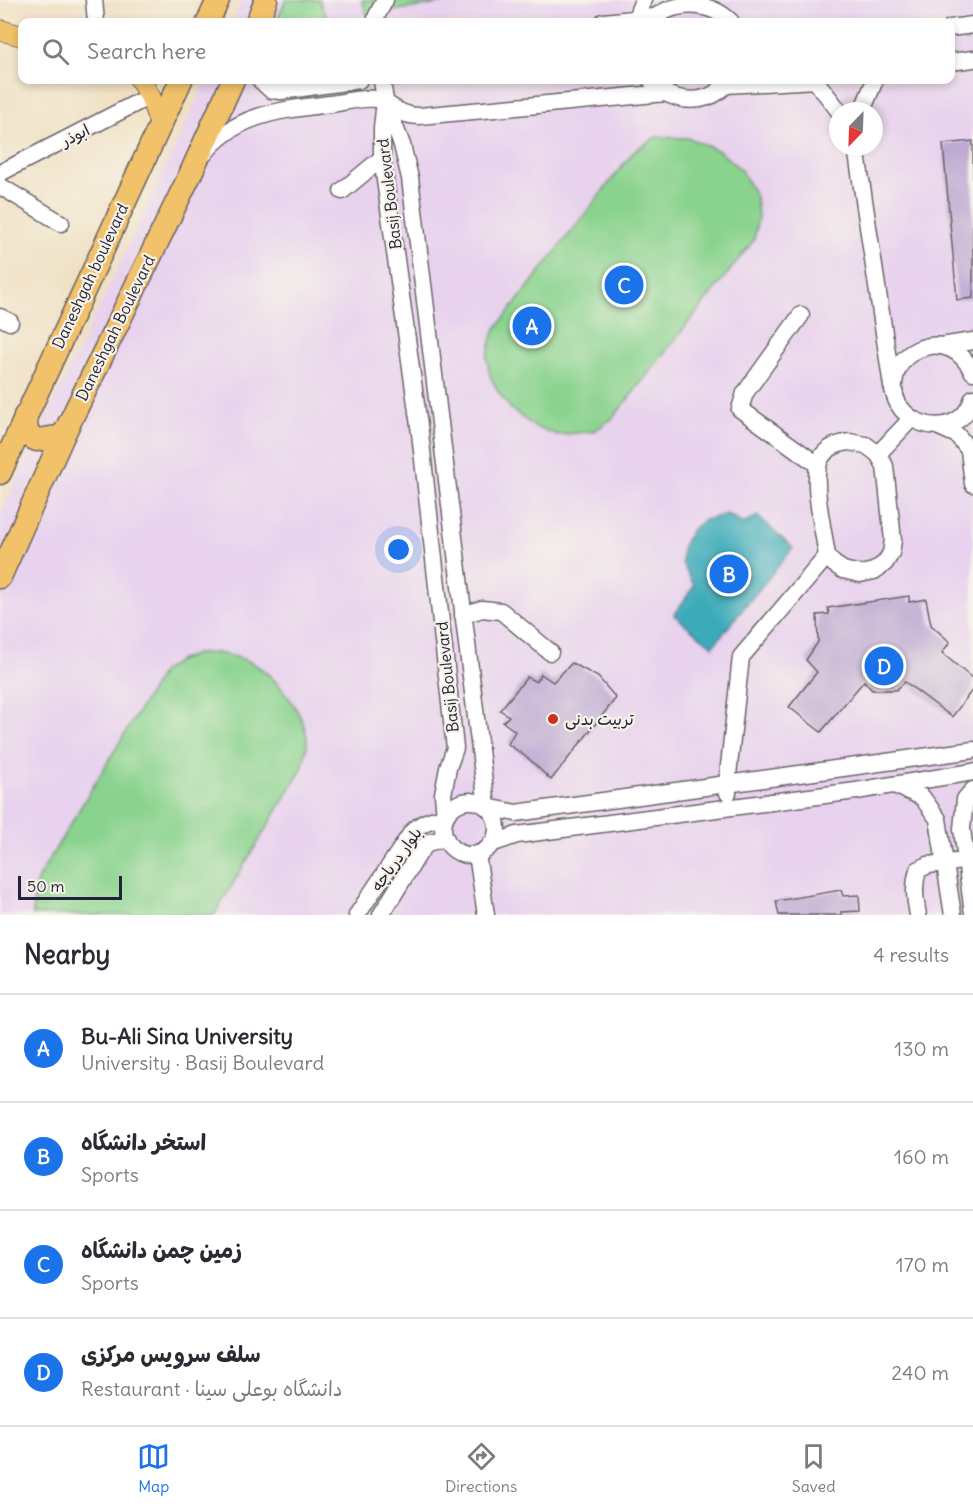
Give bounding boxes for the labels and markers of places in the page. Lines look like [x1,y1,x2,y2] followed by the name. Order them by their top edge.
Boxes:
[604,262,644,308] pin: C
[512,304,552,348] pin: A
[710,552,748,596] pin: B
[864,644,904,688] pin: D
[565,709,634,730] place label: تربیت بدنی
[546,712,560,726] marker: تربیت بدنی

